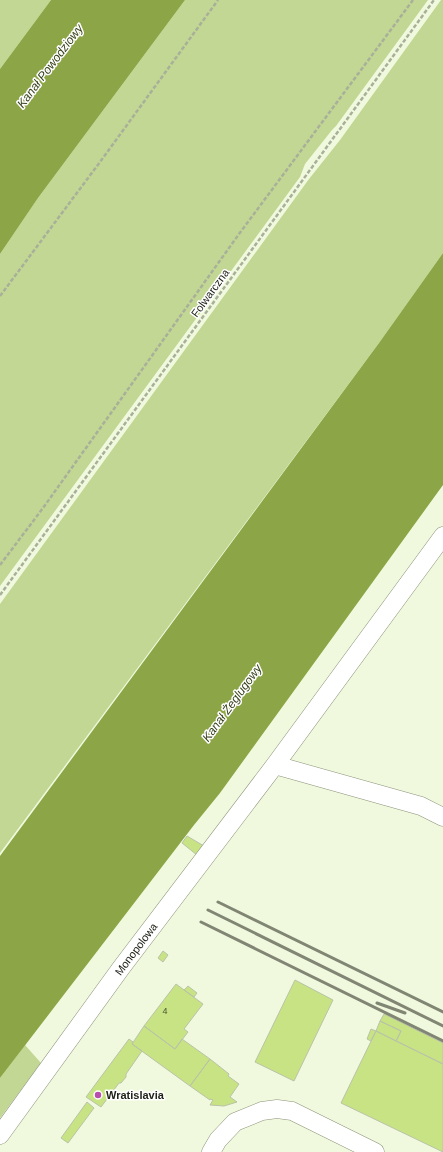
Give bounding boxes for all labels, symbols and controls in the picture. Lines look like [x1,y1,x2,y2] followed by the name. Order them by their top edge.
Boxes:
[14,21,86,110] water label: Kanał Powodziowy
[189,266,232,319] street label: Folwarczna
[199,661,265,744] water label: Kanał Żeglugowy
[112,920,160,978] street label: Monopolowa
[162,1006,168,1016] house number: 4
[106,1089,165,1101] place label: Wratislavia
[93,1090,103,1100] marker: Wratislavia

